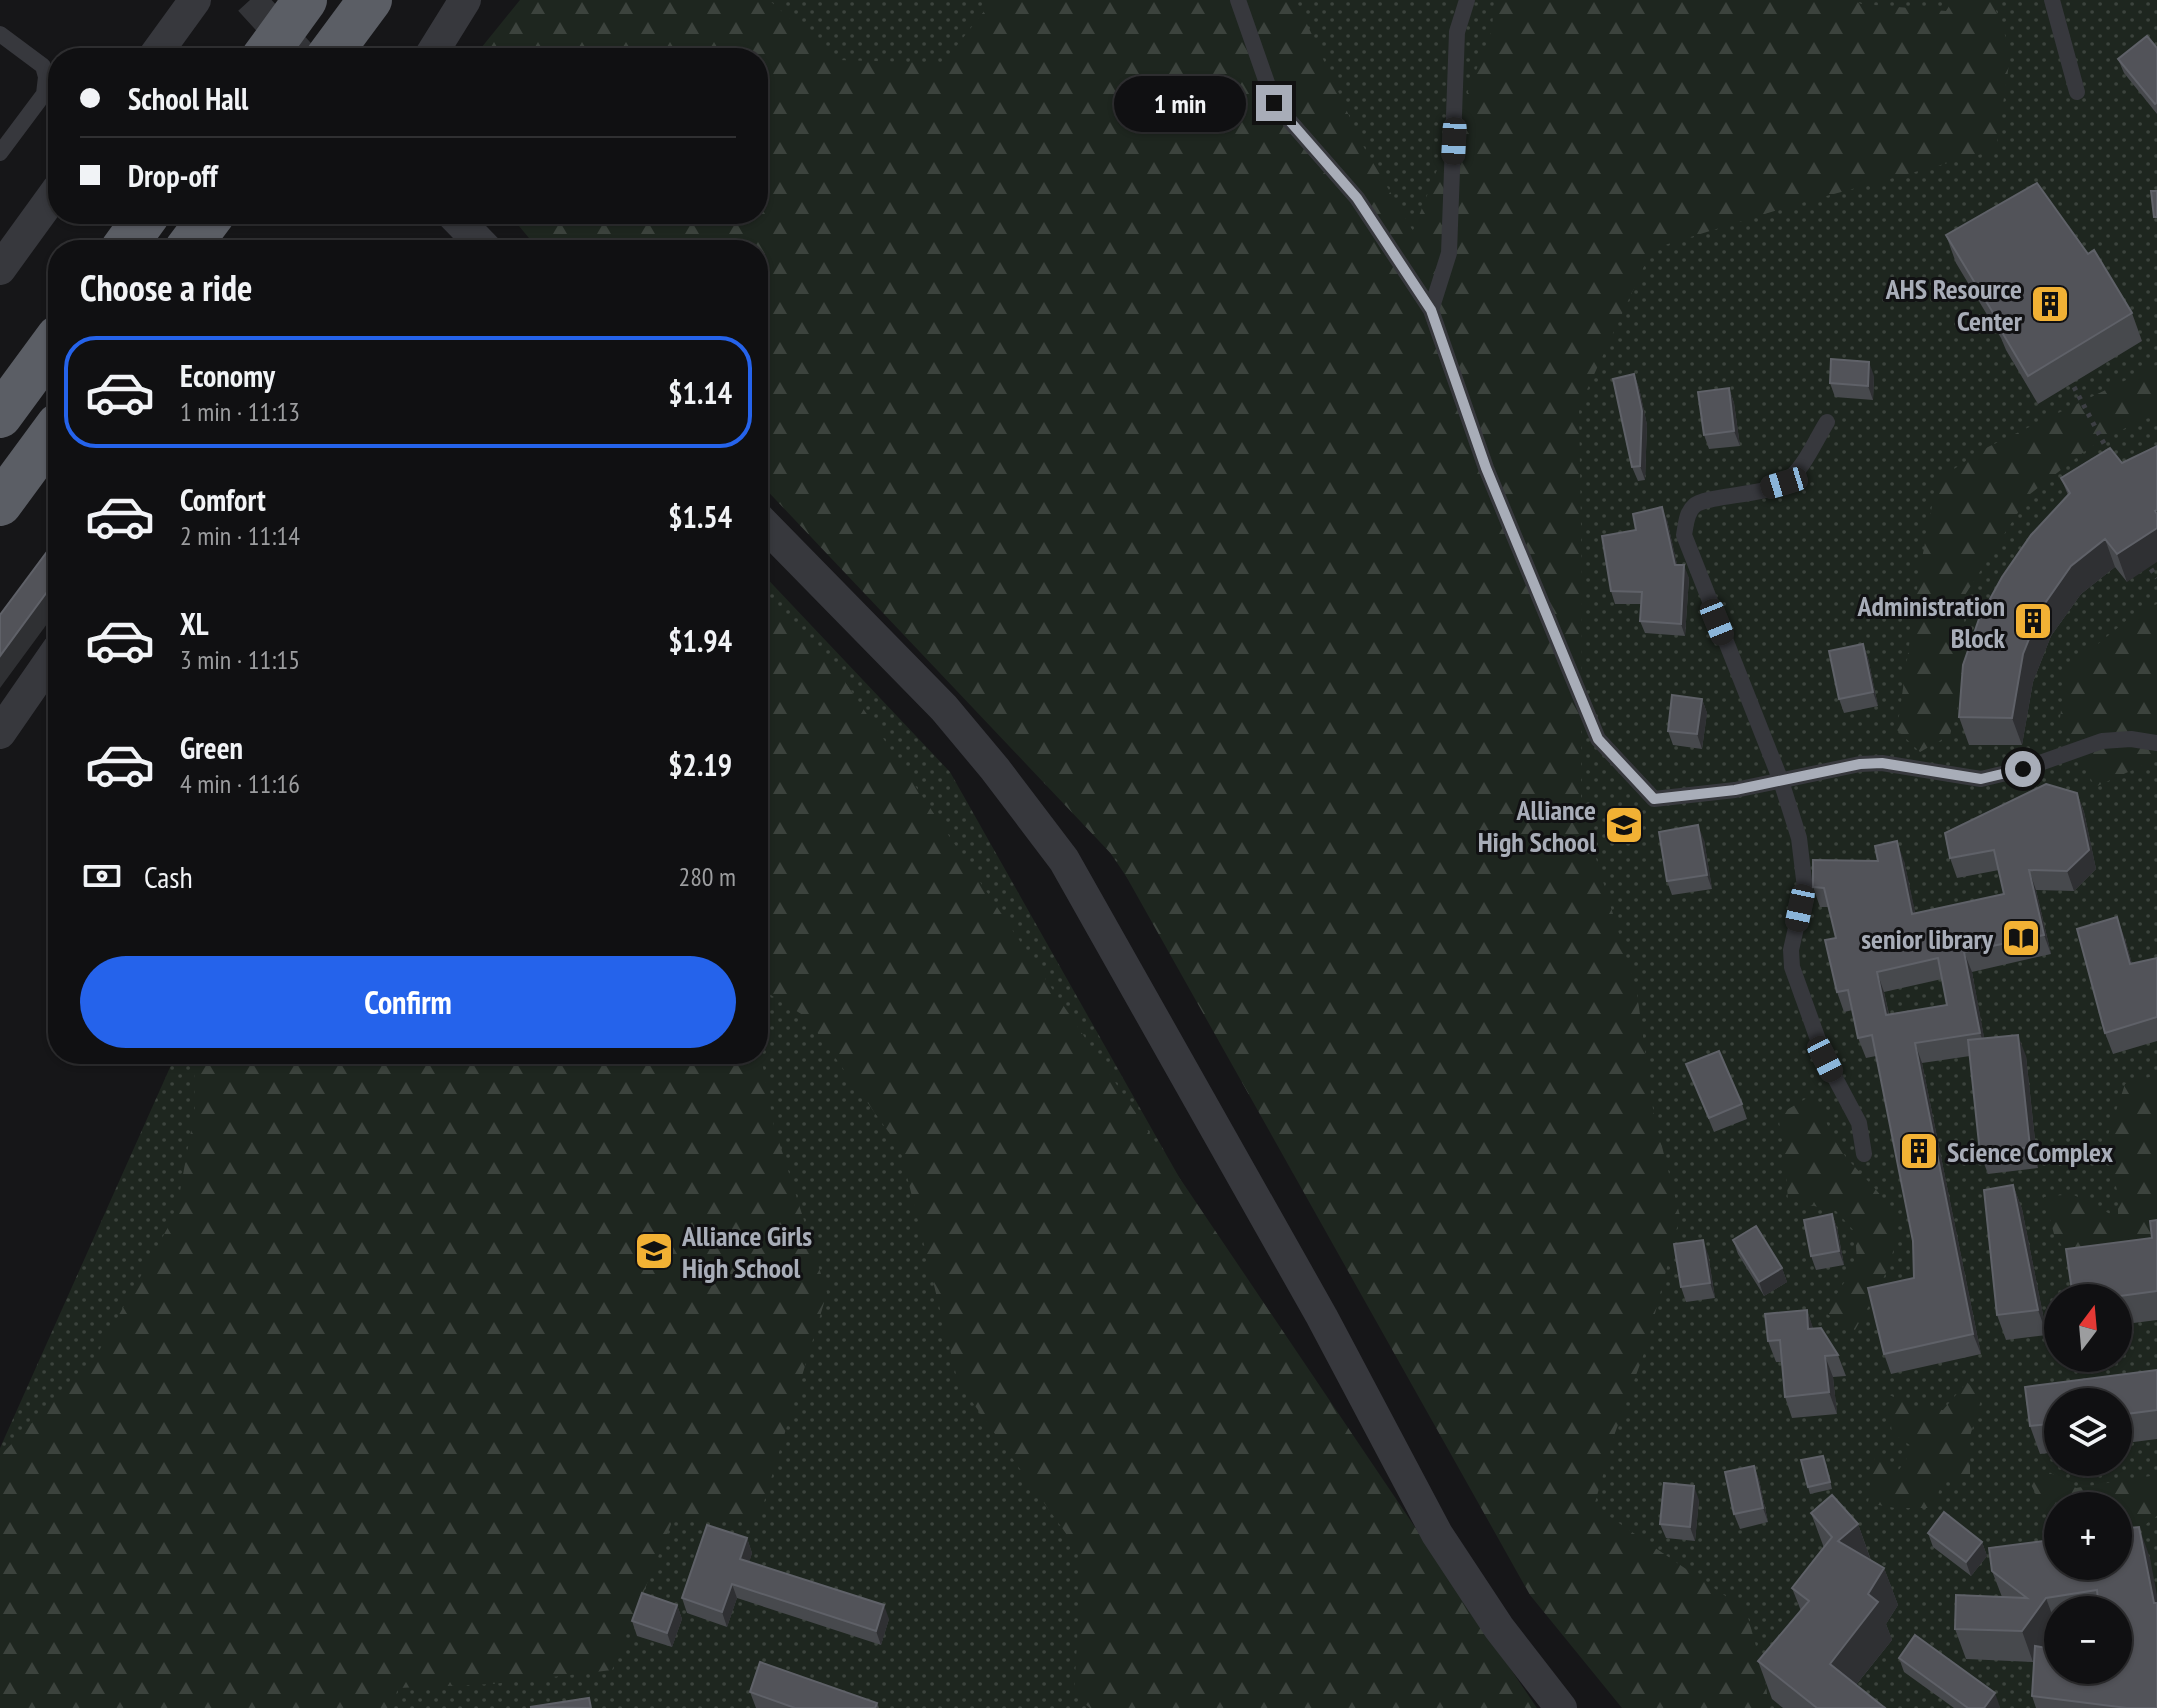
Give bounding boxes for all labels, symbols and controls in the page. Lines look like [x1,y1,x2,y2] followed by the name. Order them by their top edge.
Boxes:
[1114,75,1246,131] callout: 1 min
[128,79,248,118] text: School Hall
[1256,85,1292,121] route end
[1154,87,1206,120] text: 1 min
[1441,116,1467,166] car
[128,156,218,195] text: Drop-off
[80,264,252,311] text: Choose a ride
[1885,270,2023,339] place label: AHS Resource Center
[2029,283,2071,325] building icon: AHS Resource Center
[84,356,156,428] icon: car
[180,356,275,395] text: Economy
[668,373,732,412] text: $1.14
[180,395,300,428] text: 1 min · 11:13
[1758,465,1810,501] car
[84,480,156,552] icon: car
[180,480,266,519] text: Comfort
[668,497,732,536] text: $1.54
[180,519,300,552] text: 2 min · 11:14
[1857,587,2005,656] place label: Administration Block
[1697,595,1737,649] car
[2012,600,2054,642] building icon: Administration Block
[84,604,156,676] icon: car
[180,604,209,643] text: XL
[668,621,732,660] text: $1.94
[180,643,300,676] text: 3 min · 11:15
[84,728,156,800] icon: car
[180,728,243,767] text: Green
[668,745,732,784] text: $2.19
[2005,751,2041,787] route start
[180,767,300,800] text: 4 min · 11:16
[1478,791,1596,860] place label: Alliance High School
[1603,804,1645,846] school or university icon: Alliance High School
[80,854,124,898] icon: cash
[144,857,193,896] text: Cash
[678,860,736,893] text: 280 m
[1783,882,1817,934] car
[2000,917,2042,959] library icon: senior library
[1861,920,1994,957] place label: senior library
[80,956,736,1048] button: Confirm
[1803,1032,1847,1086] car
[1898,1130,1940,1172] building icon: Science Complex
[1947,1133,2114,1170] place label: Science Complex
[681,1217,812,1286] place label: Alliance Girls High School
[633,1230,675,1272] school or university icon: Alliance Girls High School
[2044,1284,2132,1372] north arrow
[2044,1284,2132,1684] map controls
[2044,1388,2132,1476] button: layers
[2044,1492,2132,1580] button: +
[2044,1596,2132,1684] button: −

